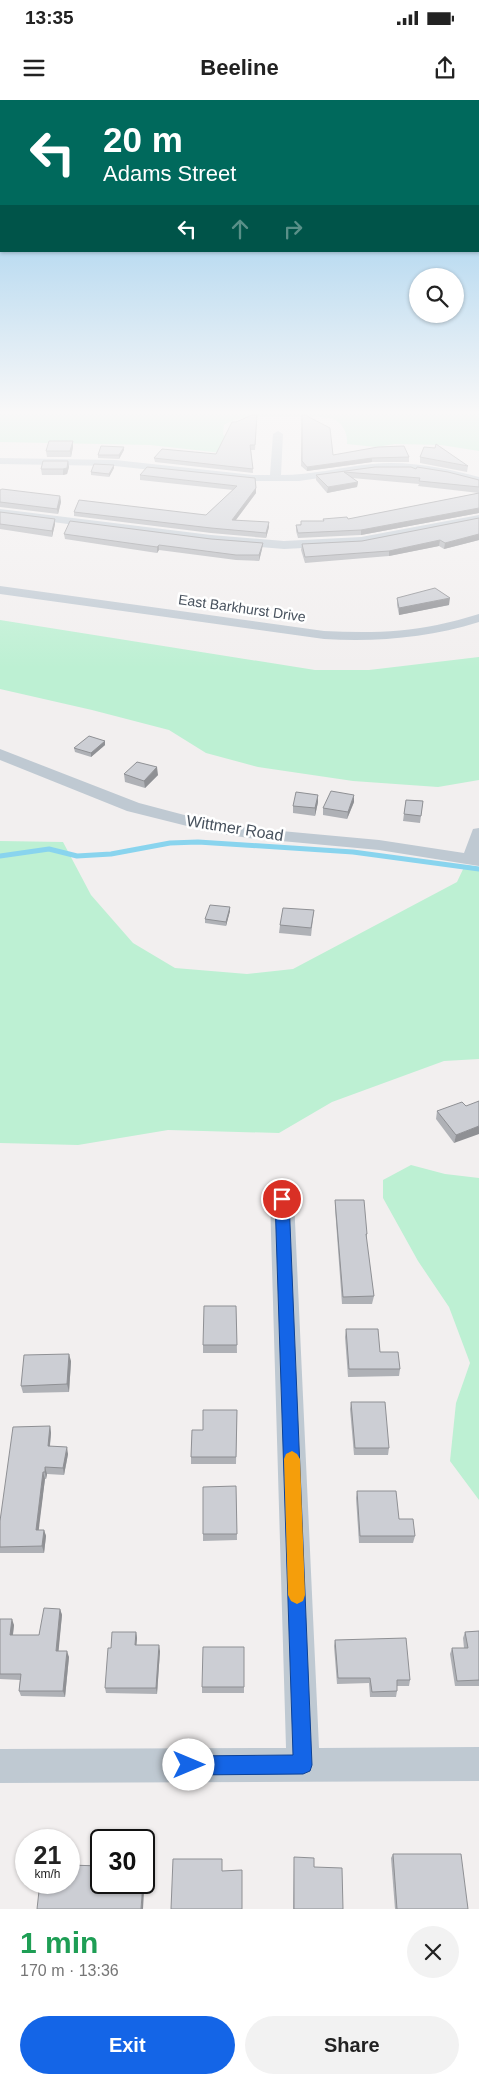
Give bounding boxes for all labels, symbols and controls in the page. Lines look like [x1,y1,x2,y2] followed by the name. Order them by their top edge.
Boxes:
[25,7,74,28] text: 13:35
[20,54,48,82] icon: menu
[431,54,459,82] icon: share
[200,55,279,80] text: Beeline
[20,120,85,185] icon: left
[103,120,183,159] text: 20 m
[103,161,236,186] text: Adams Street
[173,215,201,243] icon: left
[226,215,254,243] icon: ahead
[279,215,307,243] icon: right
[409,268,464,323] map controls
[409,268,464,323] button: search
[177,591,307,625] street label: East Barkhurst Drive
[185,812,285,844] street label: Wittmer Road
[261,1178,303,1220] pin
[268,1185,296,1213] icon: arrive
[162,1738,214,1790] position arrow
[90,1829,155,1894] speed limit sign: 30
[34,1841,61,1869] text: 21
[34,1867,61,1881] text: km/h
[20,1926,98,1959] text: 1 min
[407,1926,459,1978] button: close
[20,1962,119,1979] text: 170 m · 13:36
[20,2016,235,2074] button: Exit
[245,2016,459,2074] button: Share

